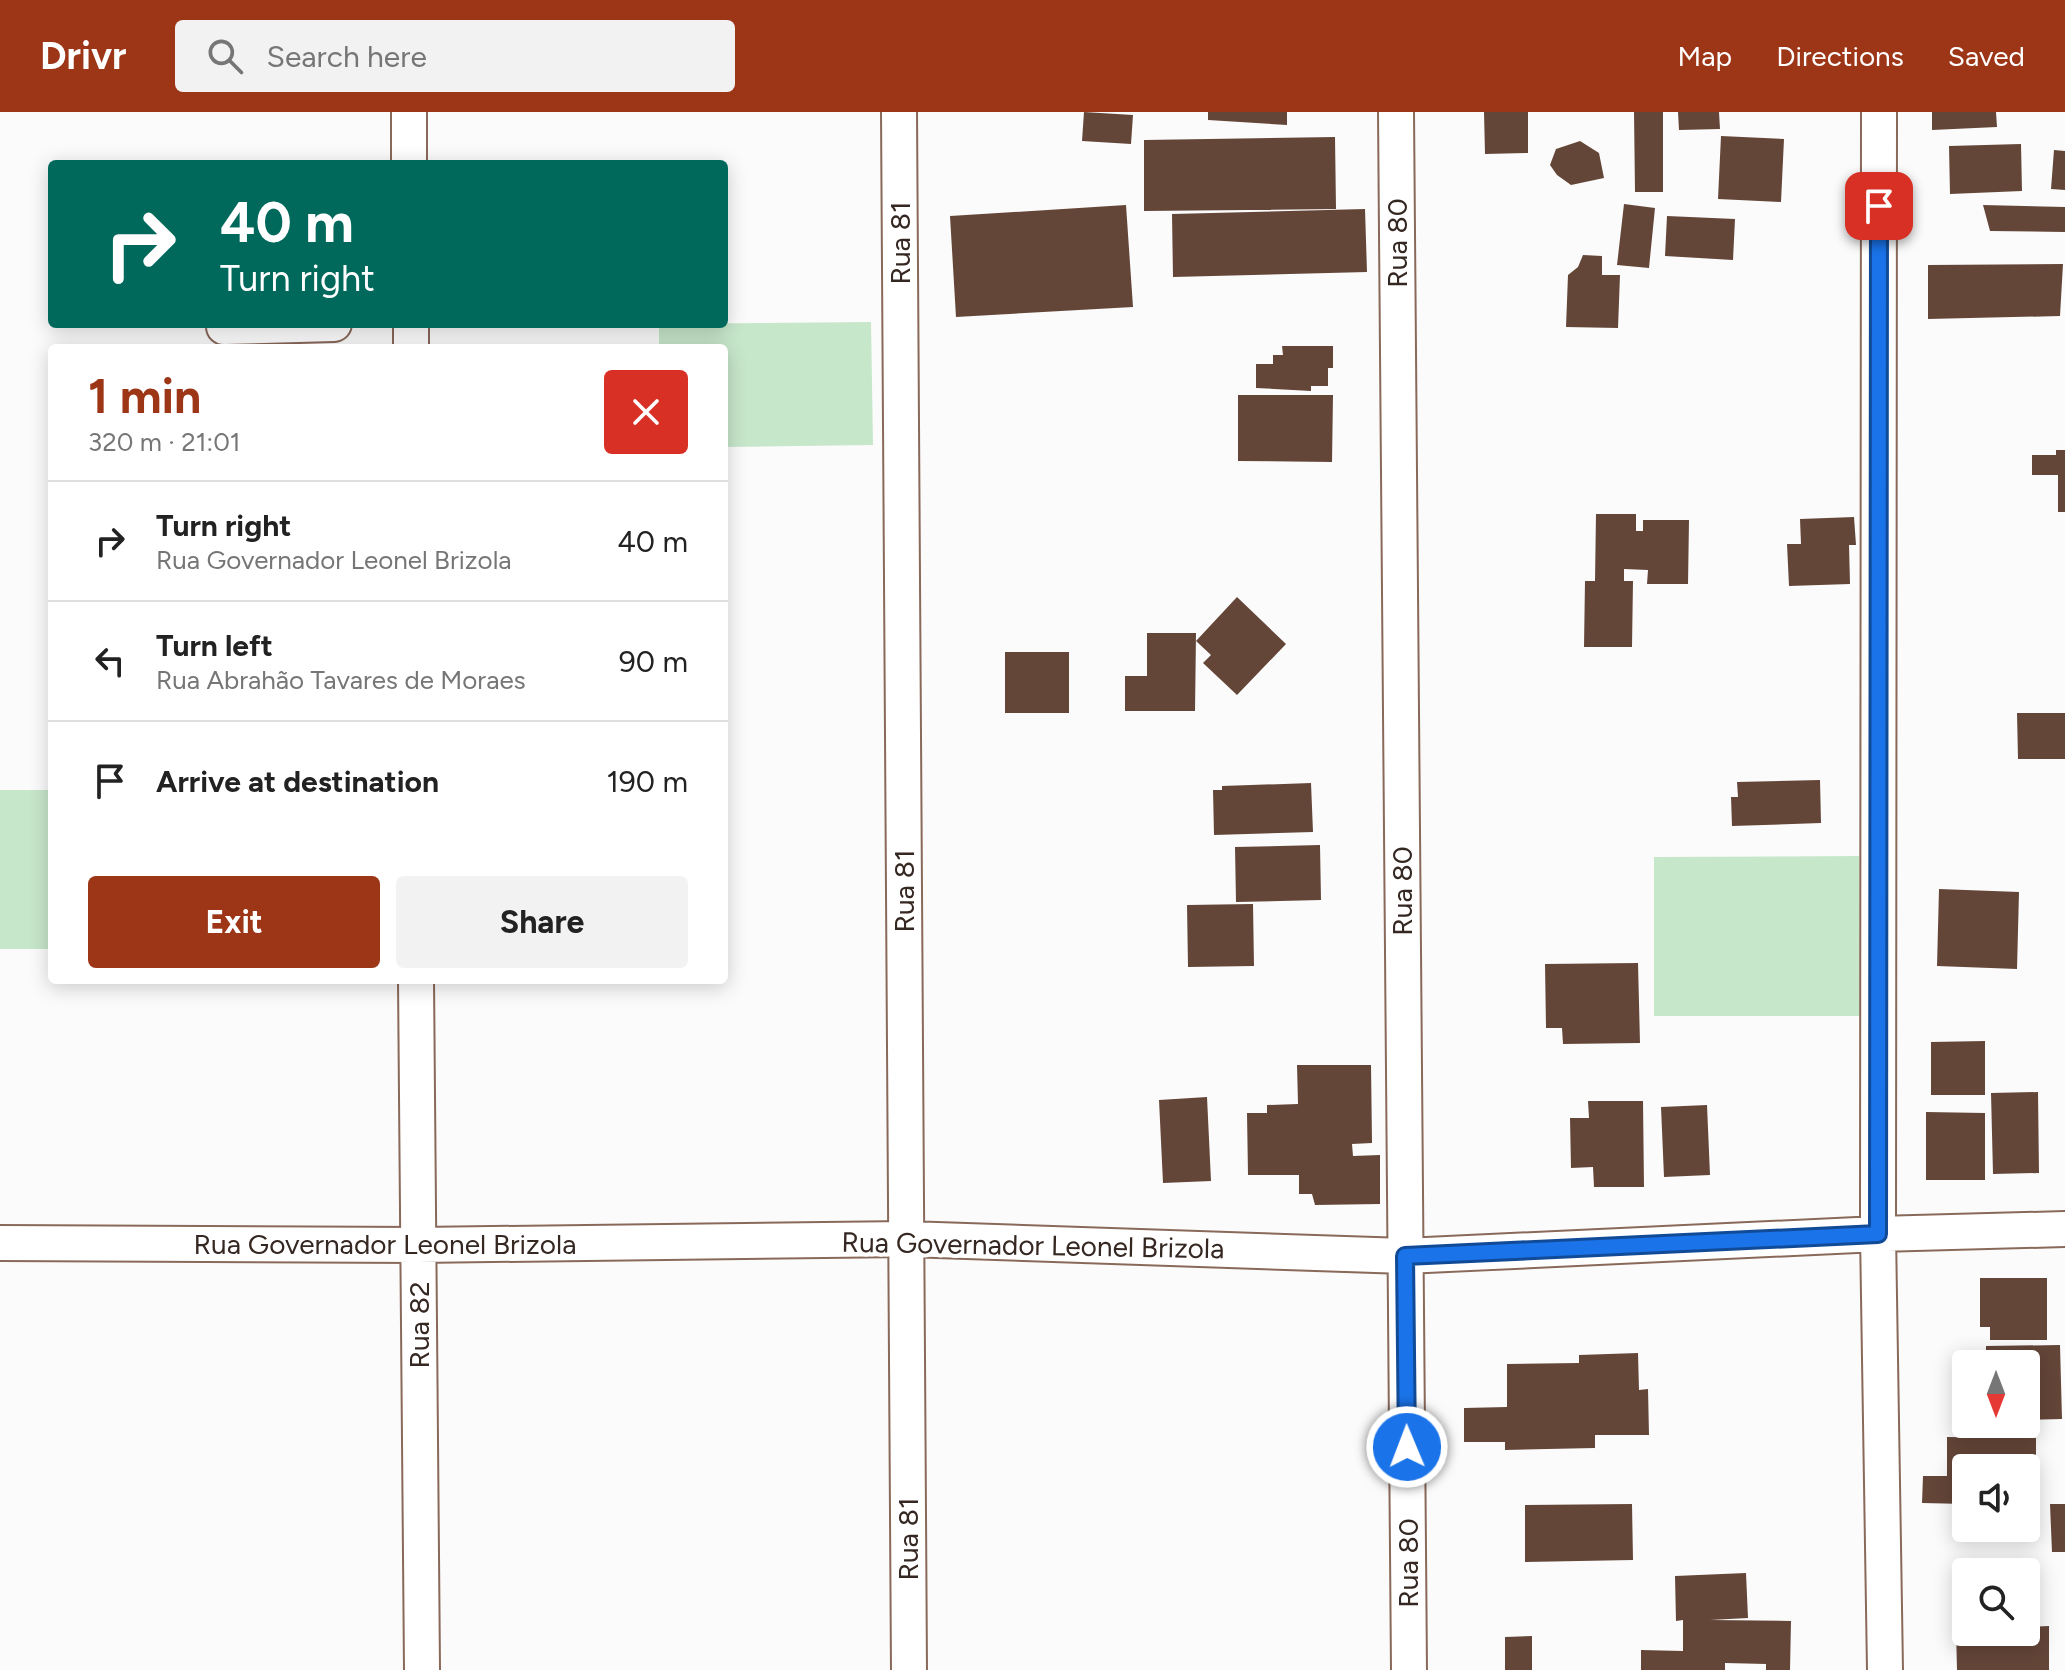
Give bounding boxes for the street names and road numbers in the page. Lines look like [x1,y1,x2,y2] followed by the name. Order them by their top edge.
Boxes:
[1380,198,1414,288] street label: Rua 80
[883,201,917,285] street label: Rua 81
[1385,846,1419,936] street label: Rua 80
[887,849,921,933] street label: Rua 81
[841,1225,1225,1265] street label: Rua Governador Leonel Brizola
[194,1227,576,1261] street label: Rua Governador Leonel Brizola
[402,1281,436,1369] street label: Rua 82
[891,1497,925,1581] street label: Rua 81
[1391,1518,1425,1608] street label: Rua 80

